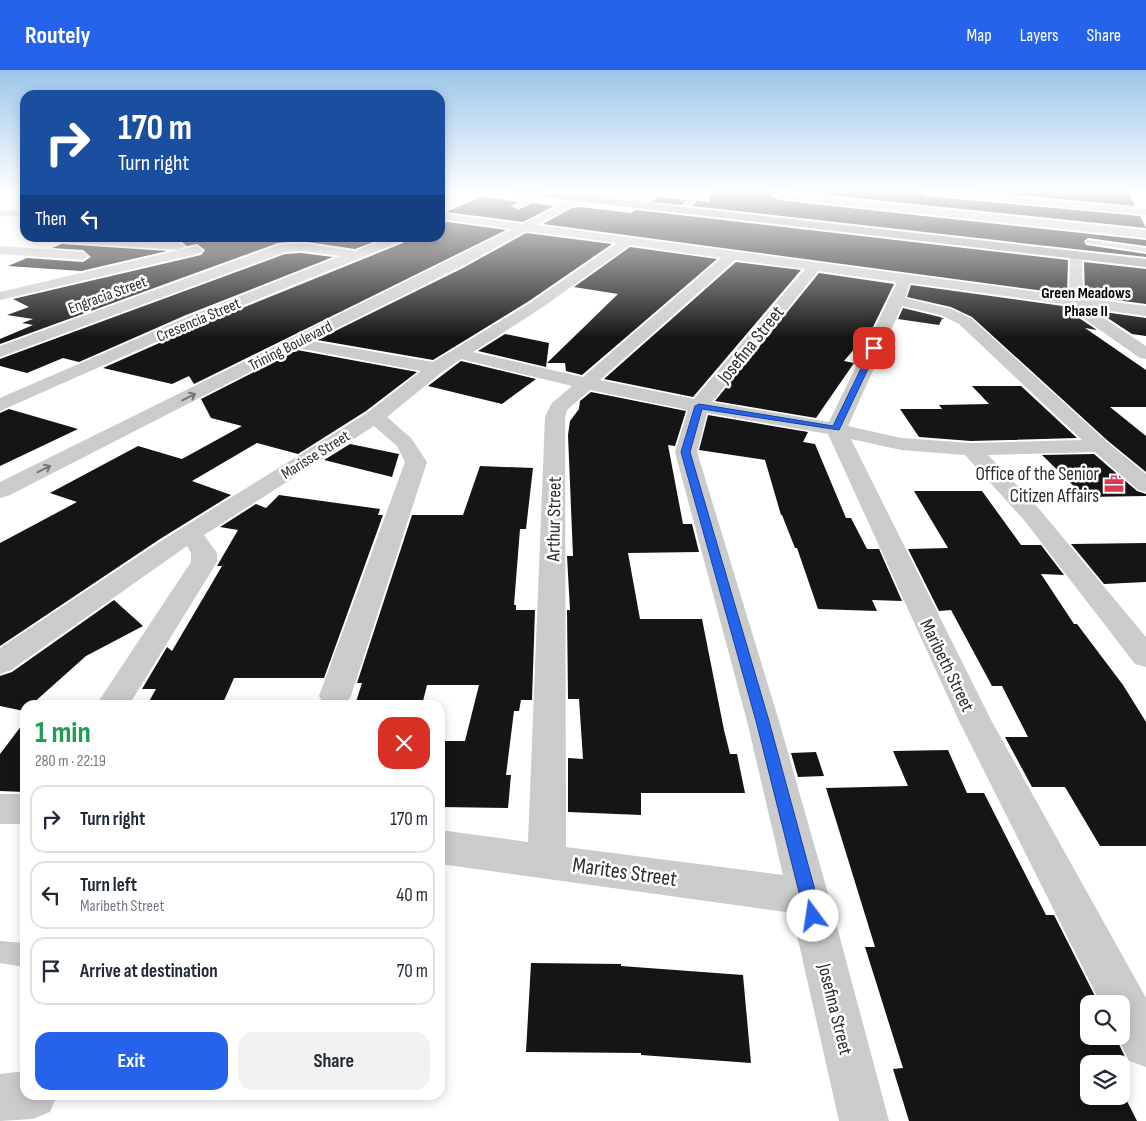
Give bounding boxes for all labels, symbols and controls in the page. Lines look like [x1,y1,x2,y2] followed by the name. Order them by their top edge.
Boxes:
[25,21,90,50] text: Routely
[967,25,992,46] text: Map
[1020,25,1059,46] text: Layers
[1087,25,1121,46] text: Share
[118,107,192,150] text: 170 m
[35,110,100,175] icon: right
[118,150,189,177] text: Turn right
[76,205,104,233] icon: left
[35,208,66,231] text: Then
[66,272,149,318] street label: Engracia Street
[1041,284,1131,321] district label: Green Meadows Phase II
[154,294,244,347] street label: Cresencia Street
[712,301,790,389] street label: Josefina Street
[246,317,336,376] street label: Trining Boulevard
[853,327,895,369] pin
[860,334,888,362] icon: arrive
[181,392,196,401] one-way arrow
[278,427,354,484] street label: Marisse Street
[975,463,1100,508] place label: Office of the Senior Citizen Affairs
[36,464,51,474] one-way arrow
[1103,473,1125,495] office icon: Office of the Senior Citizen Affairs
[542,476,567,563] street label: Arthur Street
[914,616,979,716] street label: Maribeth Street
[35,715,91,751] text: 1 min
[378,717,430,769] button: close
[35,752,106,771] text: 280 m · 22:19
[37,805,65,833] icon: right
[80,808,145,831] text: Turn right
[390,808,428,831] text: 170 m
[571,852,679,893] street label: Marites Street
[80,874,137,897] text: Turn left
[37,881,65,909] icon: left
[396,884,428,907] text: 40 m
[786,889,838,941] position arrow
[80,897,164,916] text: Maribeth Street
[37,957,65,985] icon: arrive
[80,960,218,983] text: Arrive at destination
[397,960,428,983] text: 70 m
[812,960,857,1058] street label: Josefina Street
[1080,995,1130,1105] map controls
[1080,995,1130,1045] button: search
[35,1032,228,1090] button: Exit
[238,1032,430,1090] button: Share
[1080,1055,1130,1105] button: layers

